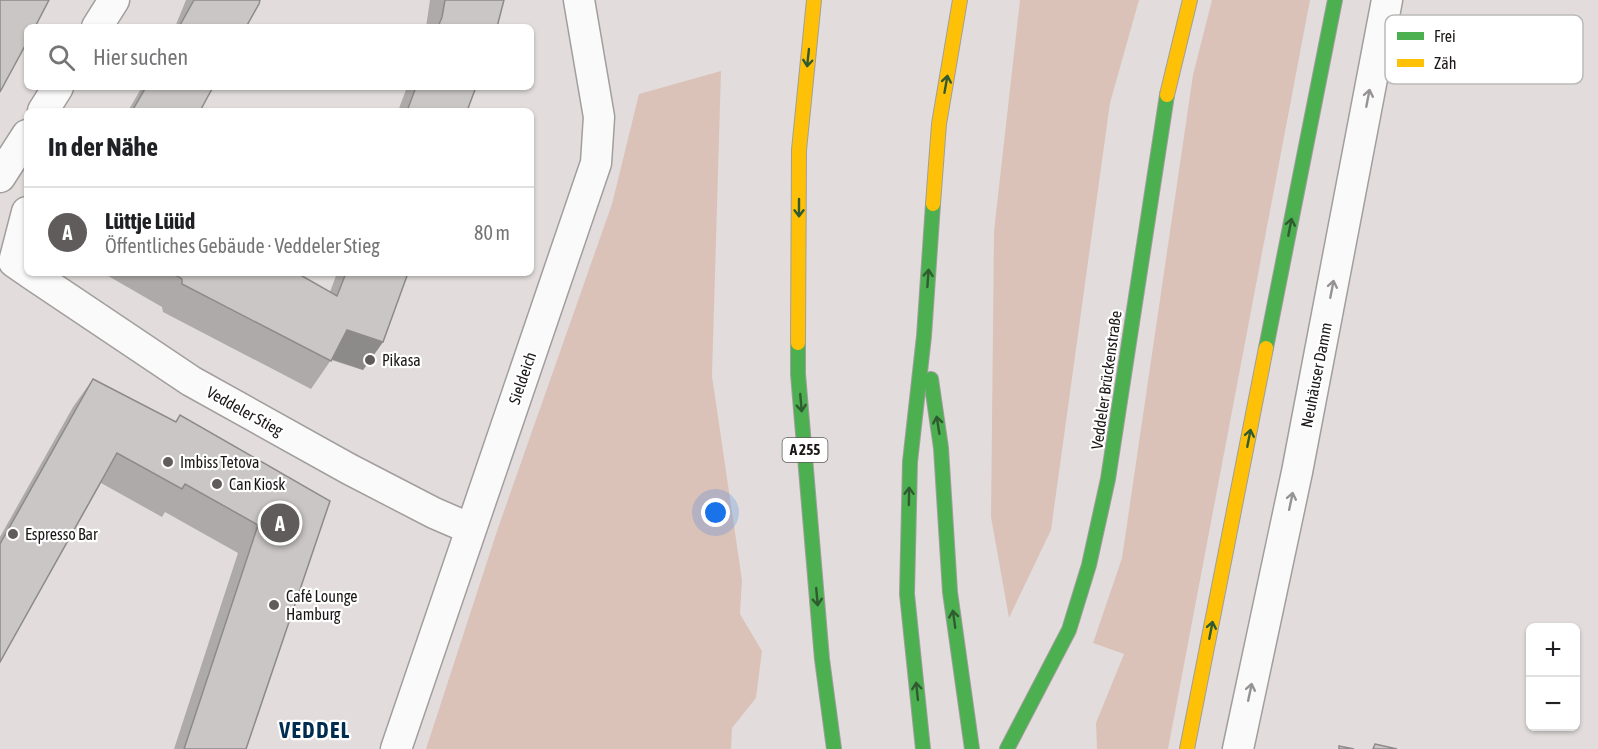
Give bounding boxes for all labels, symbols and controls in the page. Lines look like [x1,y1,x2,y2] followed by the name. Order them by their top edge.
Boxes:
[1385,15,1583,84] legend
[24,24,534,90] search box
[1434,27,1456,45] text: Frei
[45,41,78,74] icon: search
[93,44,188,70] text: Hier suchen
[802,48,813,68] one-way arrow
[1434,54,1456,72] text: Zäh
[941,74,952,94] one-way arrow
[1363,88,1374,108] one-way arrow
[48,132,158,162] text: In der Nähe
[793,198,805,218] one-way arrow
[105,208,195,234] text: Lüttje Lüüd
[1285,217,1296,237] one-way arrow
[63,221,72,244] text: A
[474,221,510,244] text: 80 m
[105,234,380,257] text: Öffentliches Gebäude · Veddeler Stieg
[923,268,934,288] one-way arrow
[1327,280,1338,299] one-way arrow
[1087,310,1125,450] street label: Veddeler Brückenstraße
[1297,321,1335,429] street label: Neuhäuser Damm
[505,350,539,406] street label: Sieldeich
[382,351,421,369] place label: Pikasa
[363,353,377,367] marker: Pikasa
[203,383,286,440] street label: Veddeler Stieg
[796,393,807,412] one-way arrow
[932,416,943,436] one-way arrow
[1244,429,1255,449] one-way arrow
[782,438,828,462] road number: A 255
[180,453,259,471] place label: Imbiss Tetova
[161,455,175,469] marker: Imbiss Tetova
[229,475,285,493] place label: Can Kiosk
[210,477,224,491] marker: Can Kiosk
[903,487,915,507] one-way arrow
[1286,492,1297,511] one-way arrow
[701,498,730,527] your location
[260,500,300,546] pin: A
[25,525,98,544] place label: Espresso Bar
[6,527,20,541] marker: Espresso Bar
[286,587,358,624] place label: Café Lounge Hamburg
[812,587,823,607] one-way arrow
[267,598,281,612] marker: Café Lounge Hamburg
[948,610,959,630] one-way arrow
[1206,621,1217,640] one-way arrow
[1526,623,1580,731] map controls
[1526,623,1580,677] button: +
[1526,677,1580,731] button: −
[911,681,922,701] one-way arrow
[1245,683,1256,702] one-way arrow
[278,717,351,743] district label: VEDDEL

